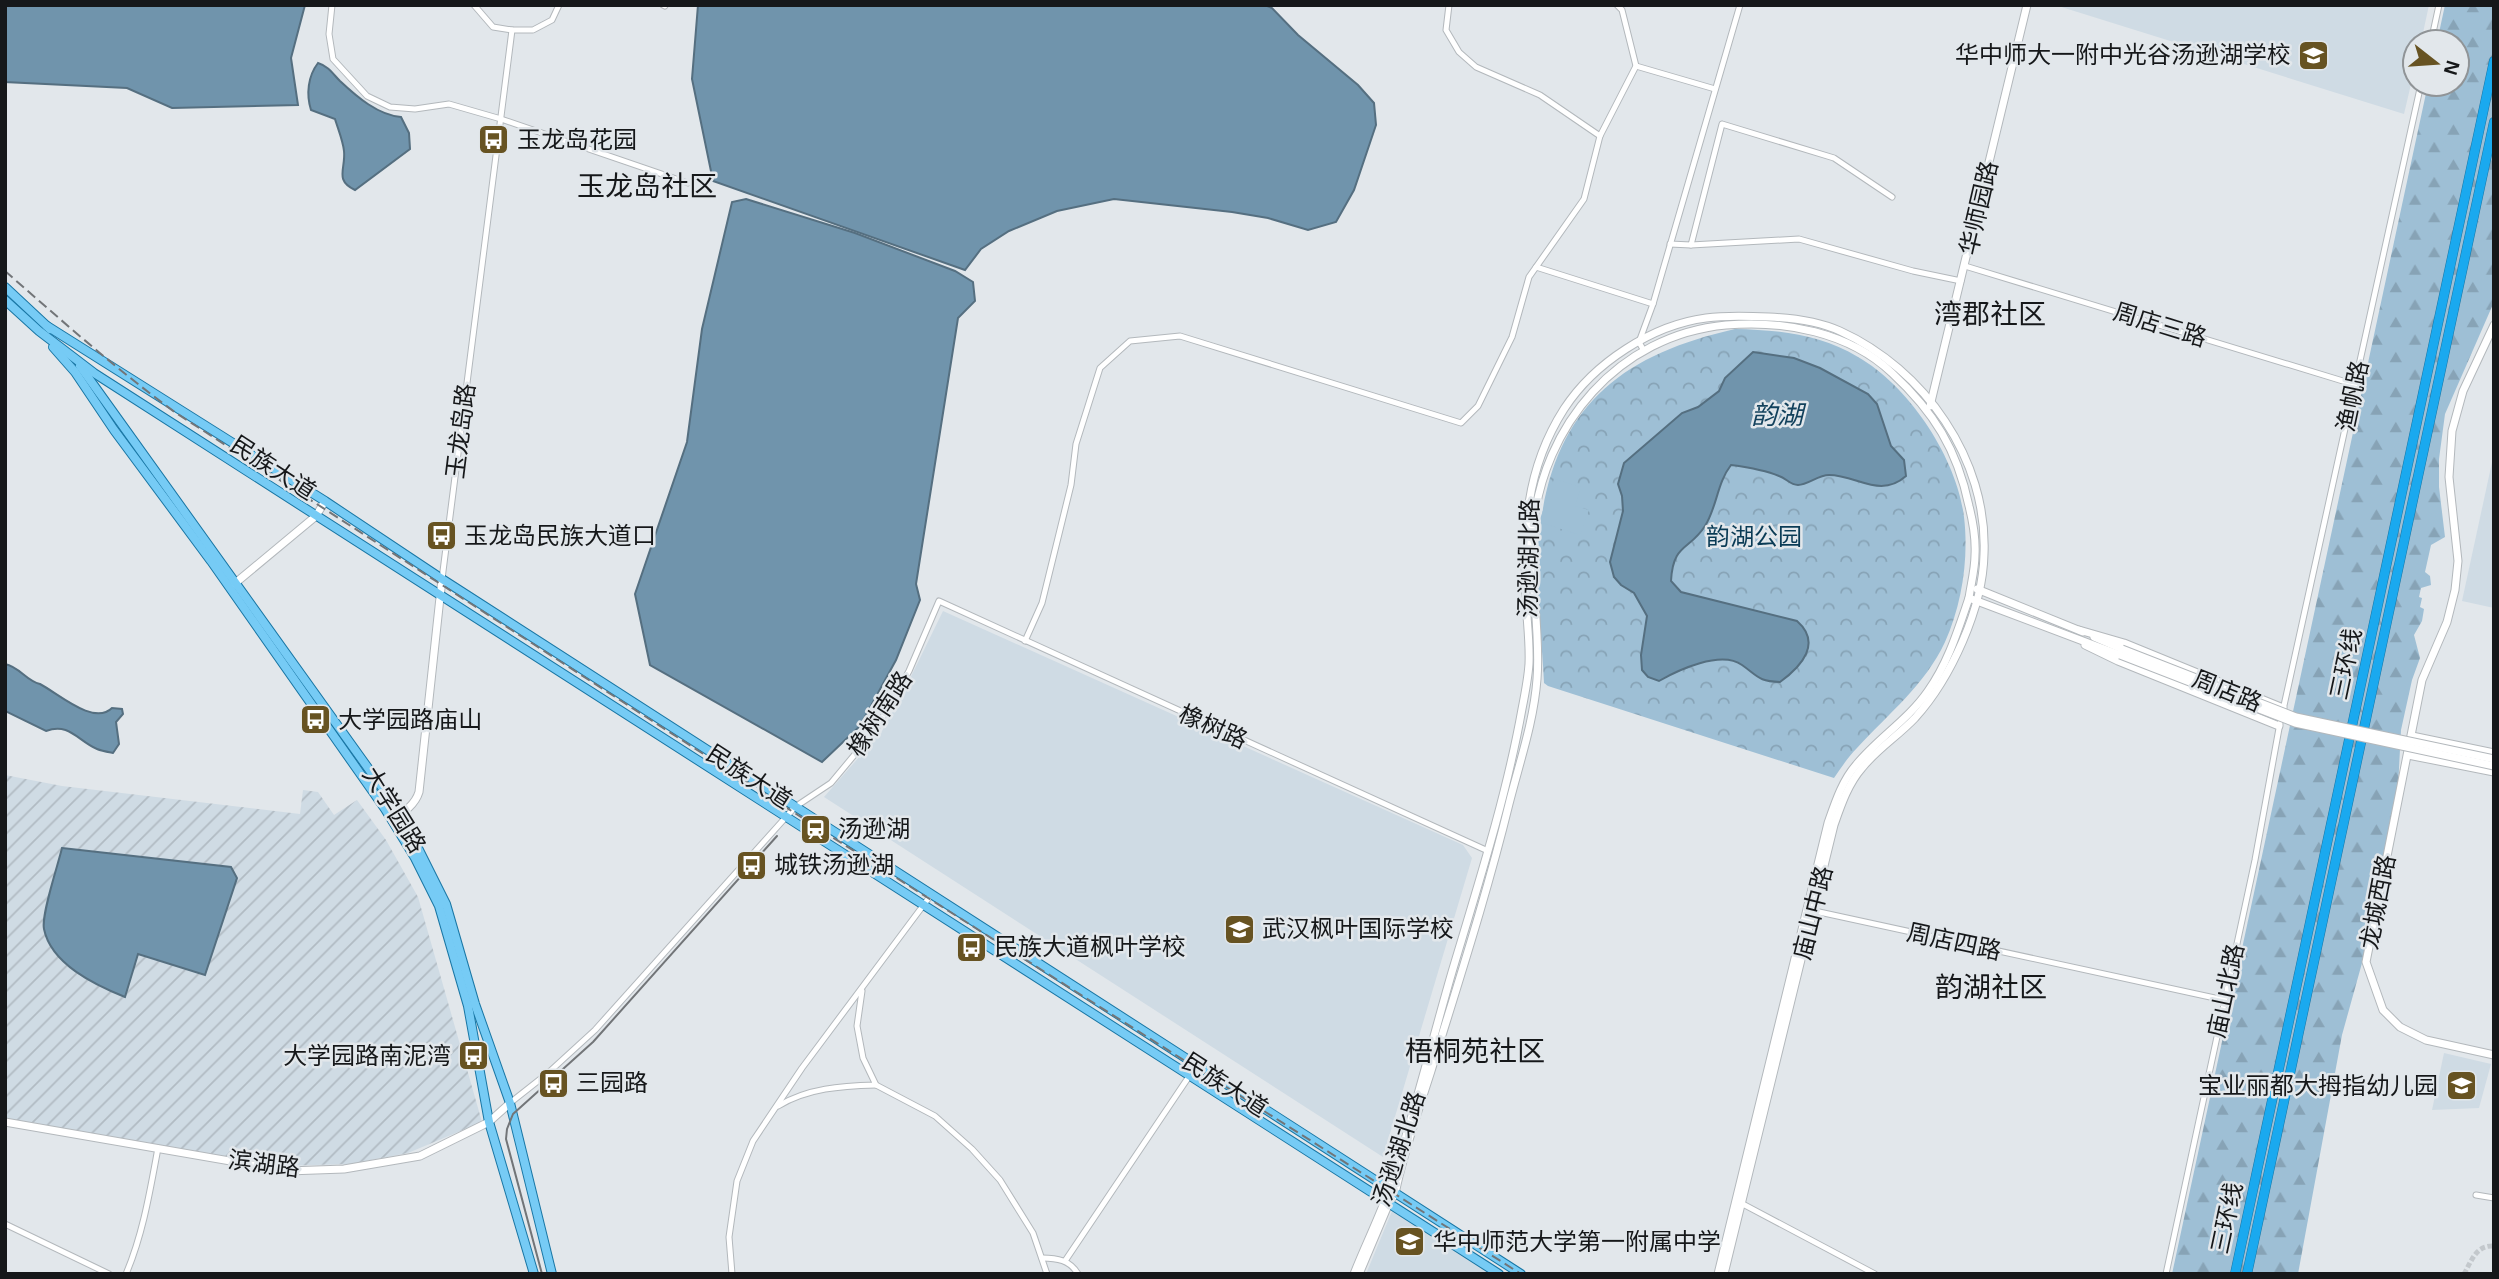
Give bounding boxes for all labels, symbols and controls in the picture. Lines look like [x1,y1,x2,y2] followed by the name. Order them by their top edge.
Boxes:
[2401,28,2471,98] north arrow
[2297,38,2331,72] school or university icon: 华中师大一附中光谷汤逊湖学校
[1955,41,2291,68] place label: 华中师大一附中光谷汤逊湖学校
[2440,58,2464,77] text: N
[477,123,511,157] bus stop icon: 玉龙岛花园
[517,126,637,153] place label: 玉龙岛花园
[1955,158,2002,258] street label: 华师园路
[577,171,717,202] district label: 玉龙岛社区
[2110,298,2210,351] street label: 周店三路
[1934,299,2046,330] district label: 湾郡社区
[2332,358,2373,434] street label: 渔帆路
[441,382,480,480] street label: 玉龙岛路
[1751,400,1807,430] water label: 韵湖
[226,430,321,505] street label: 民族大道
[1514,498,1543,618] street label: 汤逊湖北路
[424,519,458,553] bus stop icon: 玉龙岛民族大道口
[464,522,656,549] place label: 玉龙岛民族大道口
[1706,523,1802,550] park label: 韵湖公园
[2325,626,2366,702] street label: 三环线
[2189,665,2266,717] street label: 周店路
[842,666,917,761] street label: 橡树南路
[1175,700,1252,754] street label: 橡树路
[298,703,332,737] bus stop icon: 大学园路庙山
[338,706,482,733] place label: 大学园路庙山
[702,739,797,814] street label: 民族大道
[358,762,431,858] street label: 大学园路
[798,812,832,846] station icon: 汤逊湖
[838,815,910,842] place label: 汤逊湖
[734,848,768,882] bus stop icon: 城铁汤逊湖
[774,851,894,878] place label: 城铁汤逊湖
[2355,852,2400,952] street label: 龙城西路
[1788,863,1837,963] street label: 庙山中路
[1222,912,1256,946] school or university icon: 武汉枫叶国际学校
[1262,915,1454,942] place label: 武汉枫叶国际学校
[1904,918,2004,965] street label: 周店四路
[954,930,988,964] bus stop icon: 民族大道枫叶学校
[994,933,1186,960] place label: 民族大道枫叶学校
[2202,941,2249,1041] street label: 庙山北路
[1935,972,2047,1003] district label: 韵湖社区
[1405,1036,1545,1067] district label: 梧桐苑社区
[457,1039,491,1073] bus stop icon: 大学园路南泥湾
[283,1042,451,1069] place label: 大学园路南泥湾
[1178,1047,1273,1122] street label: 民族大道
[536,1066,570,1100] bus stop icon: 三园路
[576,1069,648,1096] place label: 三园路
[2444,1069,2478,1103] school or university icon: 宝业丽都大拇指幼儿园
[2198,1072,2438,1099] place label: 宝业丽都大拇指幼儿园
[1367,1088,1430,1210] street label: 汤逊湖北路
[227,1146,301,1181] street label: 滨湖路
[2206,1180,2247,1256] street label: 三环线
[1393,1225,1427,1259] school or university icon: 华中师范大学第一附属中学
[1433,1228,1721,1255] place label: 华中师范大学第一附属中学

